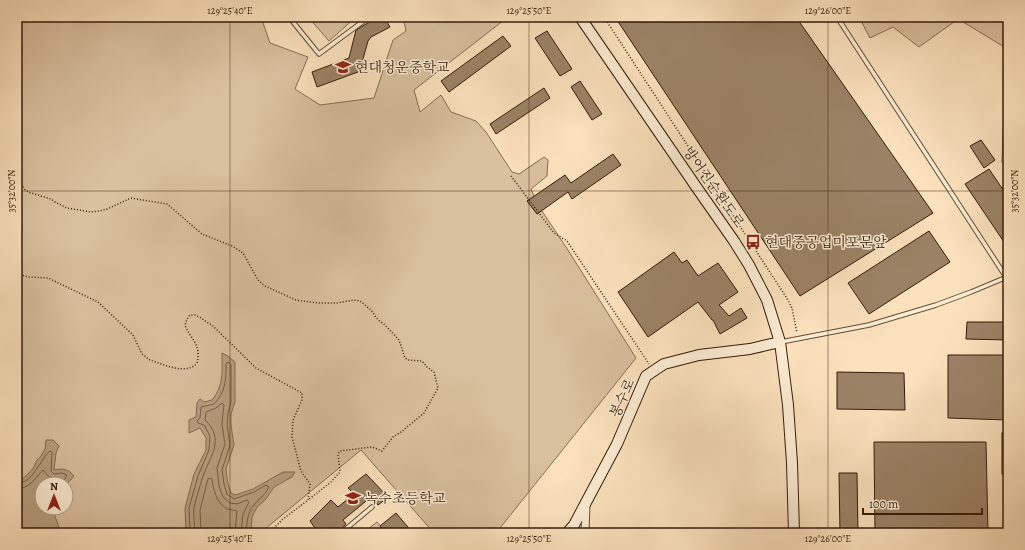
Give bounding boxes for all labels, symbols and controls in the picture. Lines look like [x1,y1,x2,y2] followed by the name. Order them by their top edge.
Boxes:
[207,4,253,17] text: 129°25'40"E
[506,4,552,17] text: 129°25'50"E
[805,4,851,17] text: 129°26'00"E
[334,58,352,76] school or university icon: 현대청운중학교
[355,58,450,77] place label: 현대청운중학교
[679,143,749,232] street label: 방어진순환도로
[5,170,18,212] text: 35°32'00"N
[1008,170,1021,212] text: 35°32'00"N
[744,233,762,251] bus stop icon: 현대중공업미포문앞
[765,233,887,252] place label: 현대중공업미포문앞
[606,375,640,421] street label: 봉수로
[34,476,74,516] north arrow
[50,479,58,494] text: N
[344,489,362,507] school or university icon: 녹수초등학교
[365,489,447,508] place label: 녹수초등학교
[863,490,982,516] scale bar
[869,496,898,512] text: 100 m
[207,532,253,545] text: 129°25'40"E
[506,532,552,545] text: 129°25'50"E
[805,532,851,545] text: 129°26'00"E

